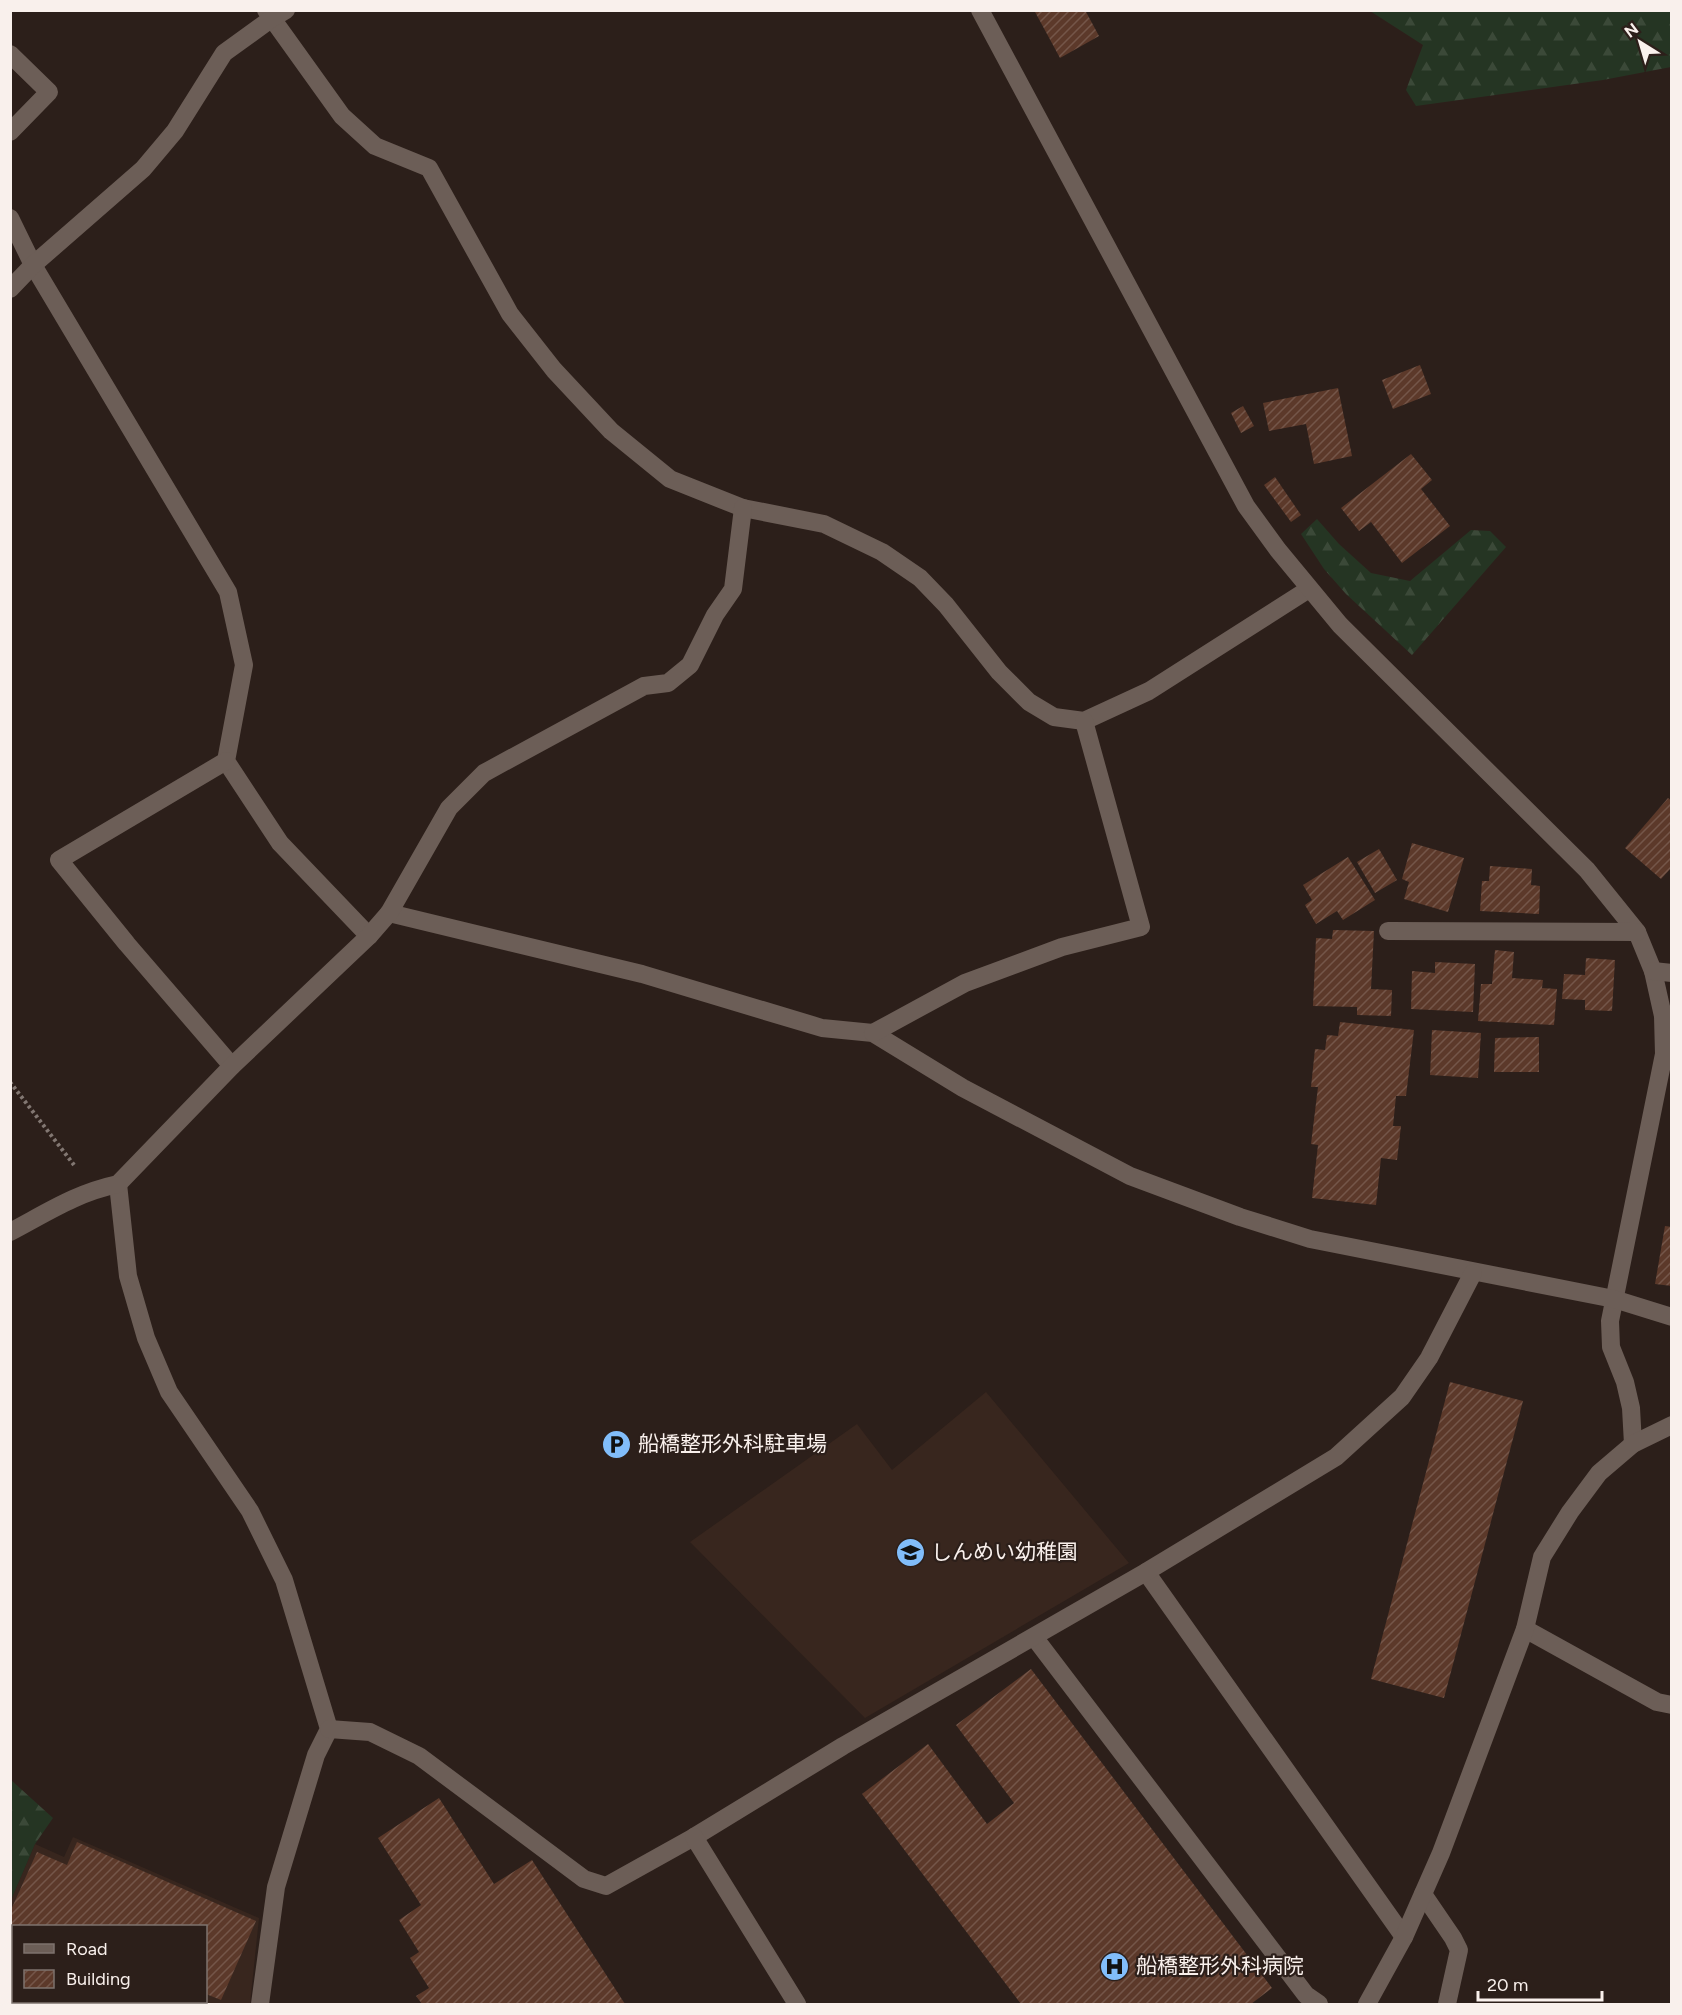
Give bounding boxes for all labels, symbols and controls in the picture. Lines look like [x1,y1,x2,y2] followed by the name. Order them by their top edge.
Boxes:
[1610,12,1670,72] north arrow
[1621,19,1642,42] text: N
[601,1428,633,1460] parking icon: 船橋整形外科駐車場
[638,1431,827,1456] place label: 船橋整形外科駐車場
[894,1536,926,1568] school or university icon: しんめい幼稚園
[931,1539,1078,1564] place label: しんめい幼稚園
[12,1925,207,2003] legend
[66,1938,107,1960] text: Road
[1099,1950,1131,1982] hospital icon: 船橋整形外科病院
[1136,1953,1304,1978] place label: 船橋整形外科病院
[1478,1964,1602,2002] scale bar
[66,1968,131,1990] text: Building
[1487,1974,1528,1996] text: 20 m

